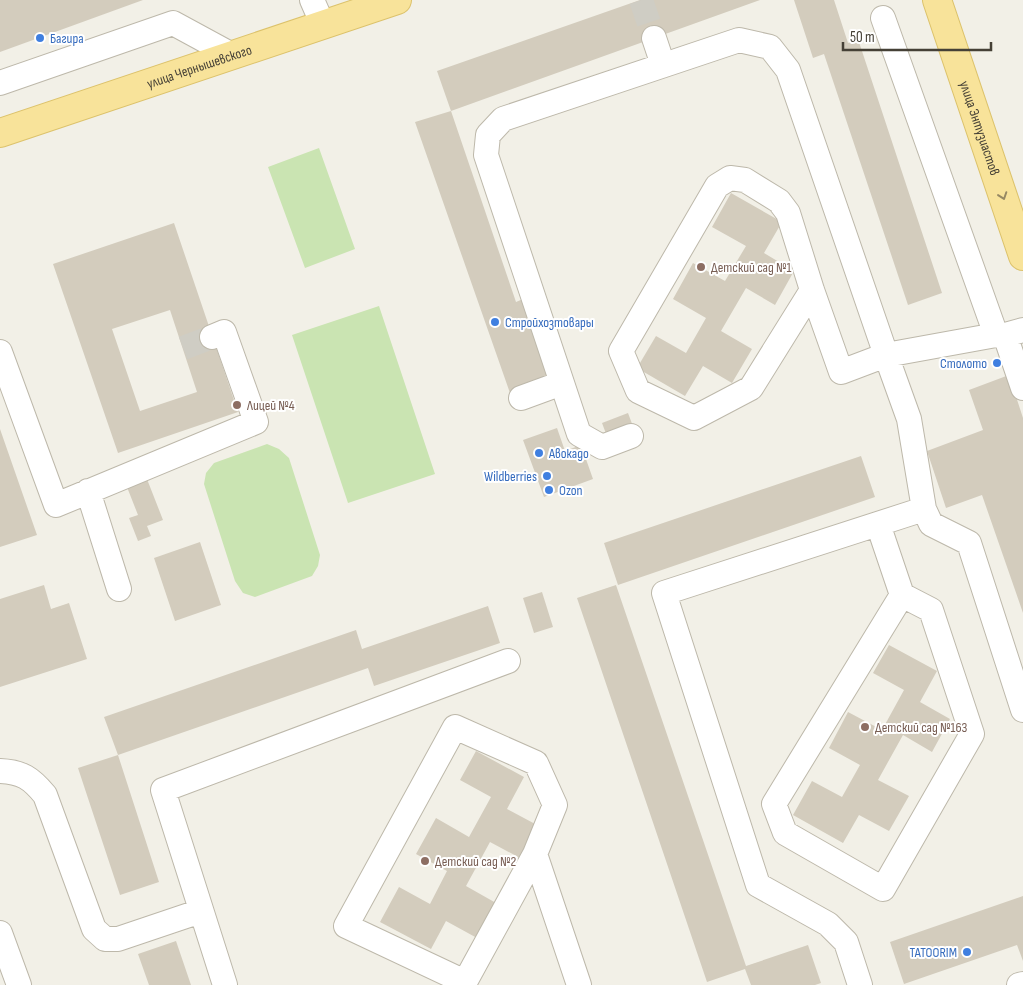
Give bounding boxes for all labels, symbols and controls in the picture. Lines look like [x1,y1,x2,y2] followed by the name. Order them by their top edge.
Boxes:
[843,20,990,52] scale bar
[850,28,875,47] text: 50 m
[50,30,84,47] place label: Багира
[34,32,46,44] marker: Багира
[144,41,254,92] street label: улица Чернышевского
[956,78,1004,178] street label: улица Энтузиастов
[997,191,1007,199] one-way arrow
[711,259,792,276] place label: Детский сад №1
[695,261,707,273] marker: Детский сад №1
[505,314,594,331] place label: Стройхозтовары
[489,316,501,328] marker: Стройхозтовары
[940,355,987,372] place label: Столото
[991,357,1003,369] marker: Столото
[246,397,295,414] place label: Лицей №4
[231,399,243,411] marker: Лицей №4
[548,445,589,462] place label: Авокадо
[533,447,545,459] marker: Авокадо
[484,468,537,485] place label: Wildberries
[541,470,553,482] marker: Wildberries
[559,482,583,499] place label: Ozon
[543,484,555,496] marker: Ozon
[875,719,968,736] place label: Детский сад №163
[859,721,871,733] marker: Детский сад №163
[435,853,517,870] place label: Детский сад №2
[419,855,431,867] marker: Детский сад №2
[910,944,957,961] place label: TATOORIM
[961,946,973,958] marker: TATOORIM

